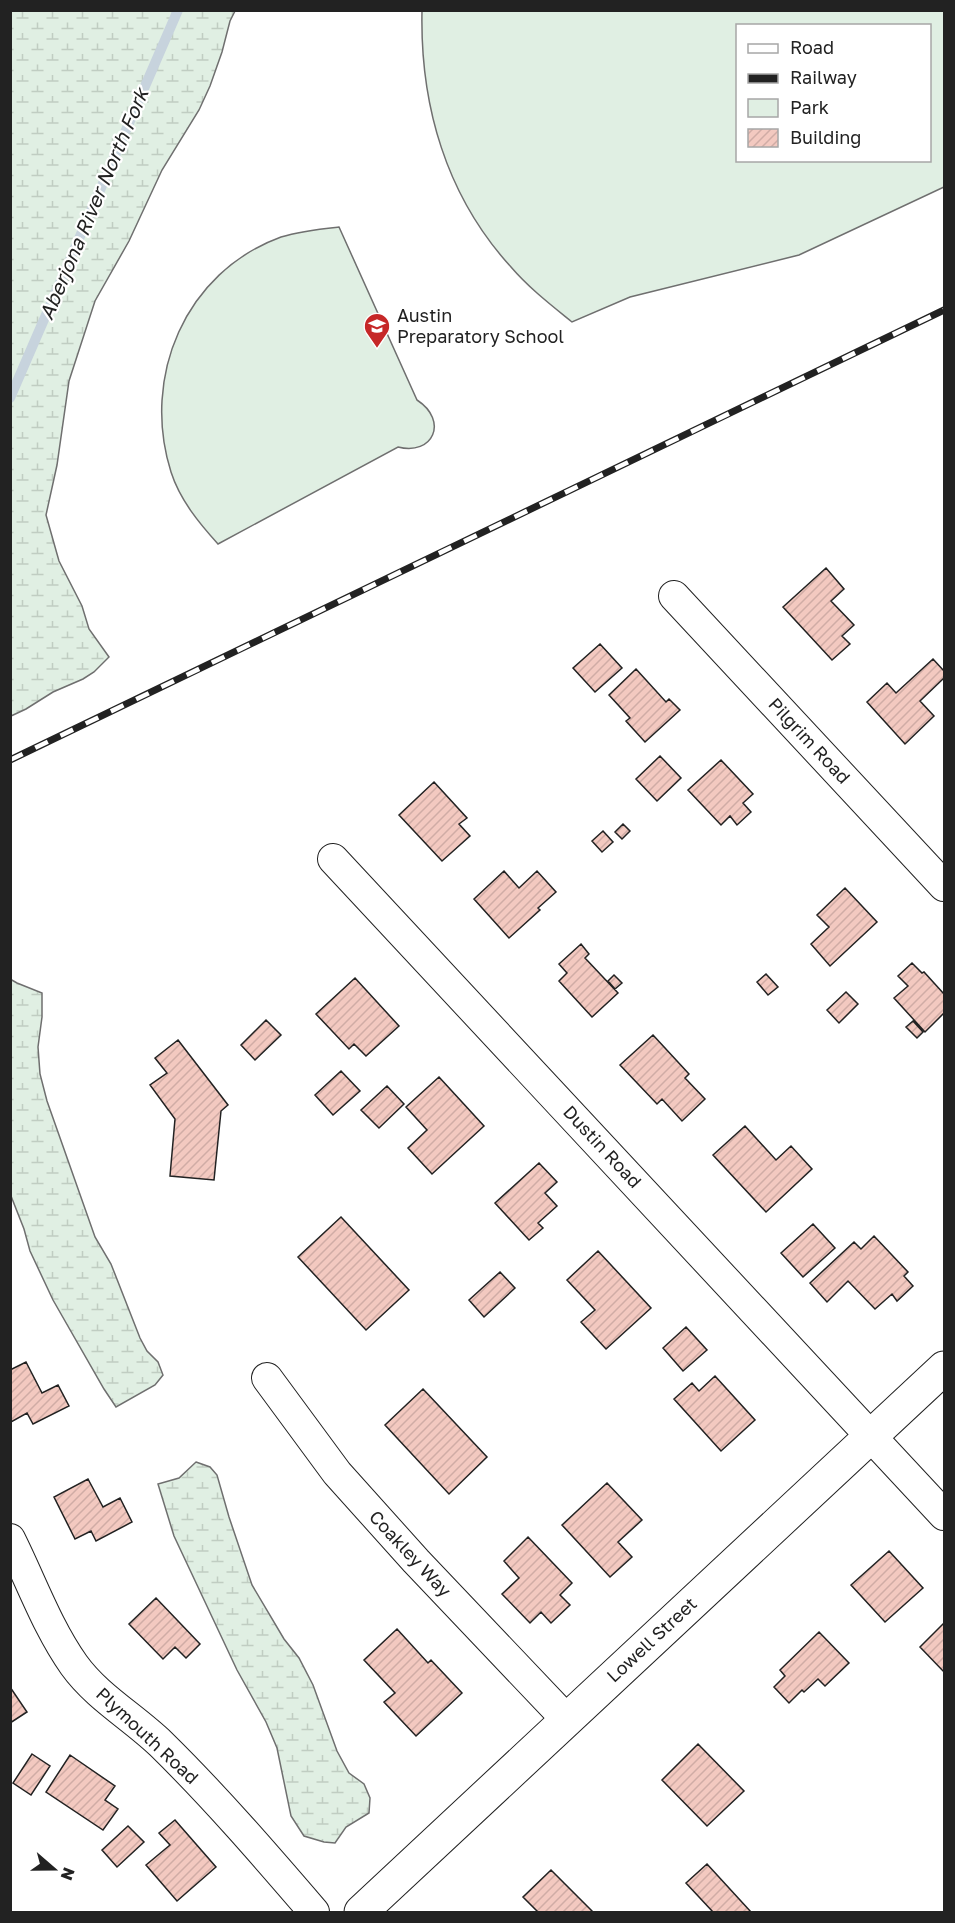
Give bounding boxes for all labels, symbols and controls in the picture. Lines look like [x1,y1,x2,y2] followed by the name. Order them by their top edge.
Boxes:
[736,24,931,162] legend
[790,36,834,58] text: Road
[790,66,857,88] text: Railway
[33,82,155,323] water label: Aberjona River North Fork
[790,96,829,118] text: Park
[790,126,861,148] text: Building
[397,304,564,347] place label: Austin Preparatory School
[362,311,392,349] school or university icon: Austin Preparatory School
[764,693,855,788] street label: Pilgrim Road
[559,1101,646,1192] street label: Dustin Road
[365,1506,456,1601] street label: Coakley Way
[602,1592,701,1686] street label: Lowell Street
[92,1682,203,1788] street label: Plymouth Road
[24,1839,84,1899] north arrow
[57,1865,80,1883] text: N

